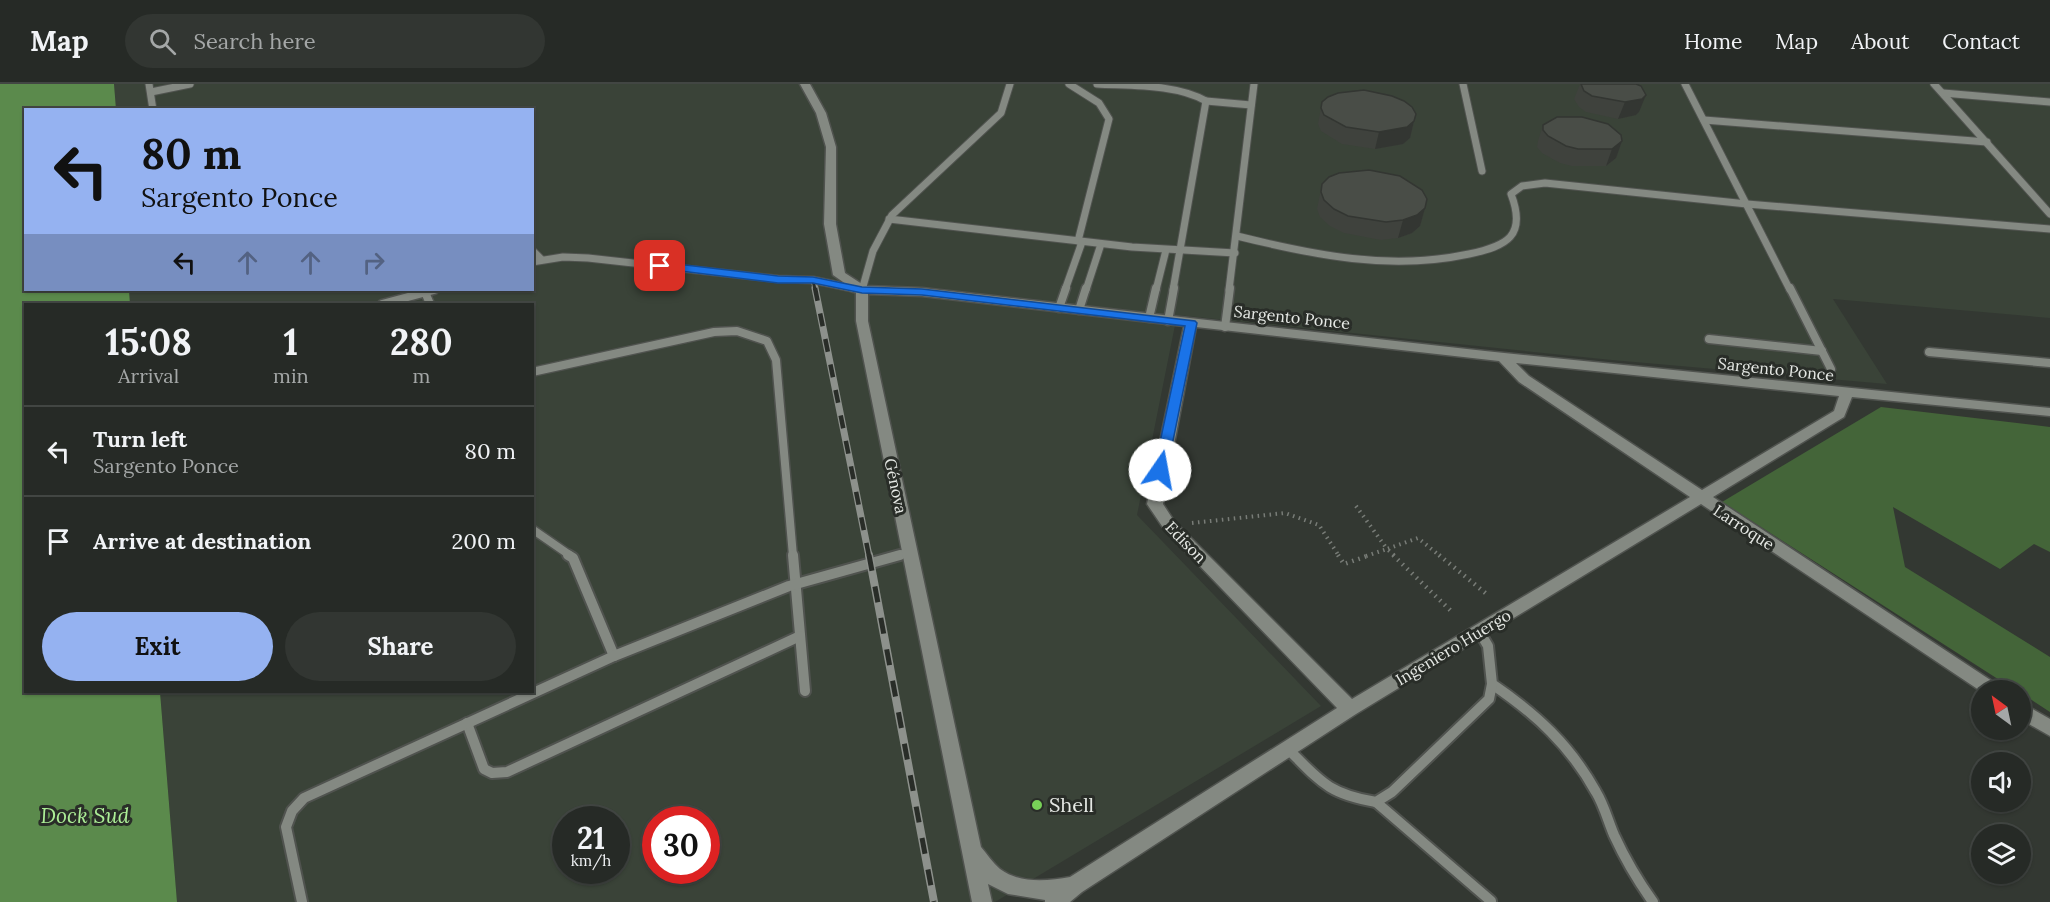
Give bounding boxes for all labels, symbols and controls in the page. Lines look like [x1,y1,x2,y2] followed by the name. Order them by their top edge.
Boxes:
[125,14,545,68] search box
[30,23,89,59] text: Map
[146,25,179,58] icon: search
[194,27,316,55] text: Search here
[1684,28,1742,55] text: Home
[1775,28,1818,55] text: Map
[1851,28,1909,55] text: About
[1942,28,2020,55] text: Contact
[141,127,241,181] text: 80 m
[42,132,120,210] icon: left
[141,180,338,214] text: Sargento Ponce
[634,240,685,291] pin
[168,246,201,279] icon: left
[231,246,264,279] icon: ahead
[294,246,327,279] icon: ahead
[357,246,390,279] icon: right
[643,249,676,282] icon: arrive
[1233,301,1351,333] street label: Sargento Ponce
[105,319,192,365] text: 15:08
[284,319,298,365] text: 1
[390,319,453,365] text: 280
[1717,353,1835,385] street label: Sargento Ponce
[118,363,179,388] text: Arrival
[273,363,309,388] text: min
[412,363,430,388] text: m
[93,425,187,453] text: Turn left
[42,435,75,468] icon: left
[465,437,516,465] text: 80 m
[1128,438,1192,502] position arrow
[93,453,239,478] text: Sargento Ponce
[880,457,912,515] street label: Génova
[1710,500,1778,554] street label: Larroque
[1161,517,1211,567] street label: Edison
[42,525,75,558] icon: arrive
[93,527,311,555] text: Arrive at destination
[451,527,516,555] text: 200 m
[1392,605,1514,689] street label: Ingeniero Huergo
[42,612,273,681] button: Exit
[285,612,516,681] button: Share
[1971,680,2031,740] north arrow
[1971,680,2031,884] map controls
[1971,752,2031,812] button: sound
[1049,792,1094,817] place label: Shell
[1030,798,1044,812] marker: Shell
[41,802,130,829] water label: Dock Sud
[642,806,720,884] speed limit sign: 30
[577,819,605,857] text: 21
[1971,824,2031,884] button: layers
[571,851,611,870] text: km/h

